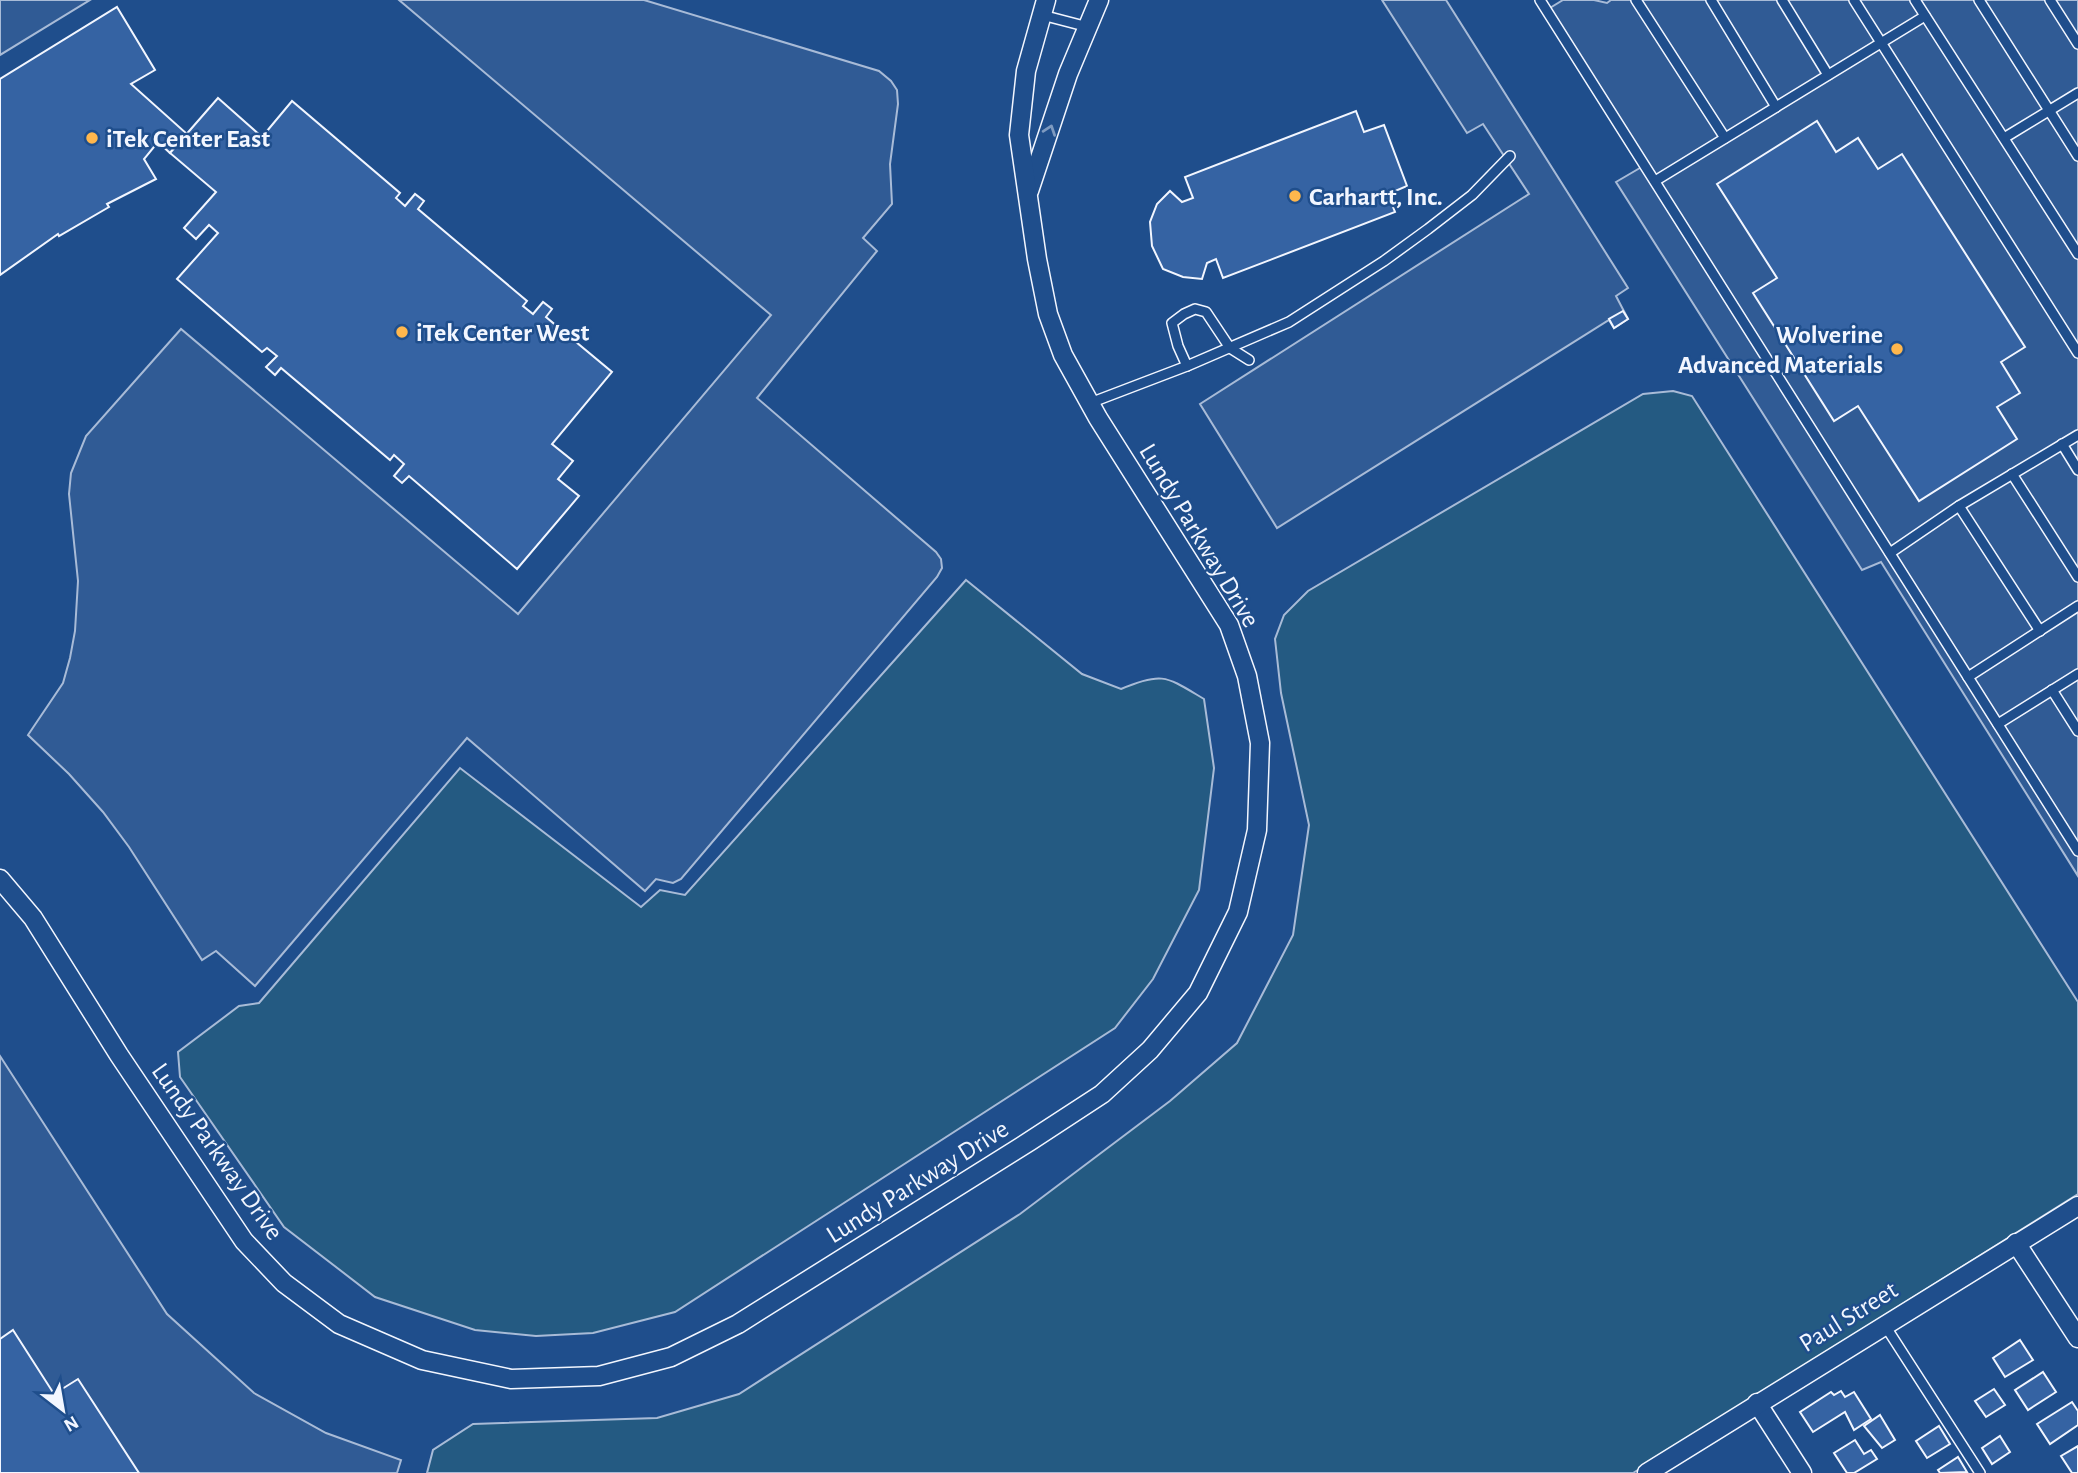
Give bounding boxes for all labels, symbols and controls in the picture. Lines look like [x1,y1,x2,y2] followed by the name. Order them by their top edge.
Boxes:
[1042,124,1056,136] one-way arrow
[106,126,270,152] place label: iTek Center East
[84,130,100,146] marker: iTek Center East
[1309,184,1443,210] place label: Carhartt, Inc.
[1287,188,1303,204] marker: Carhartt, Inc.
[416,320,589,346] place label: iTek Center West
[1678,322,1883,378] place label: Wolverine Advanced Materials
[394,324,410,340] marker: iTek Center West
[1889,341,1905,357] marker: Wolverine Advanced Materials
[1134,439,1264,632] street label: Lundy Parkway Drive
[147,1058,288,1245] street label: Lundy Parkway Drive
[822,1115,1013,1248] street label: Lundy Parkway Drive
[1795,1277,1902,1357] street label: Paul Street
[28,1375,98,1445] north arrow
[60,1412,82,1435] text: N

